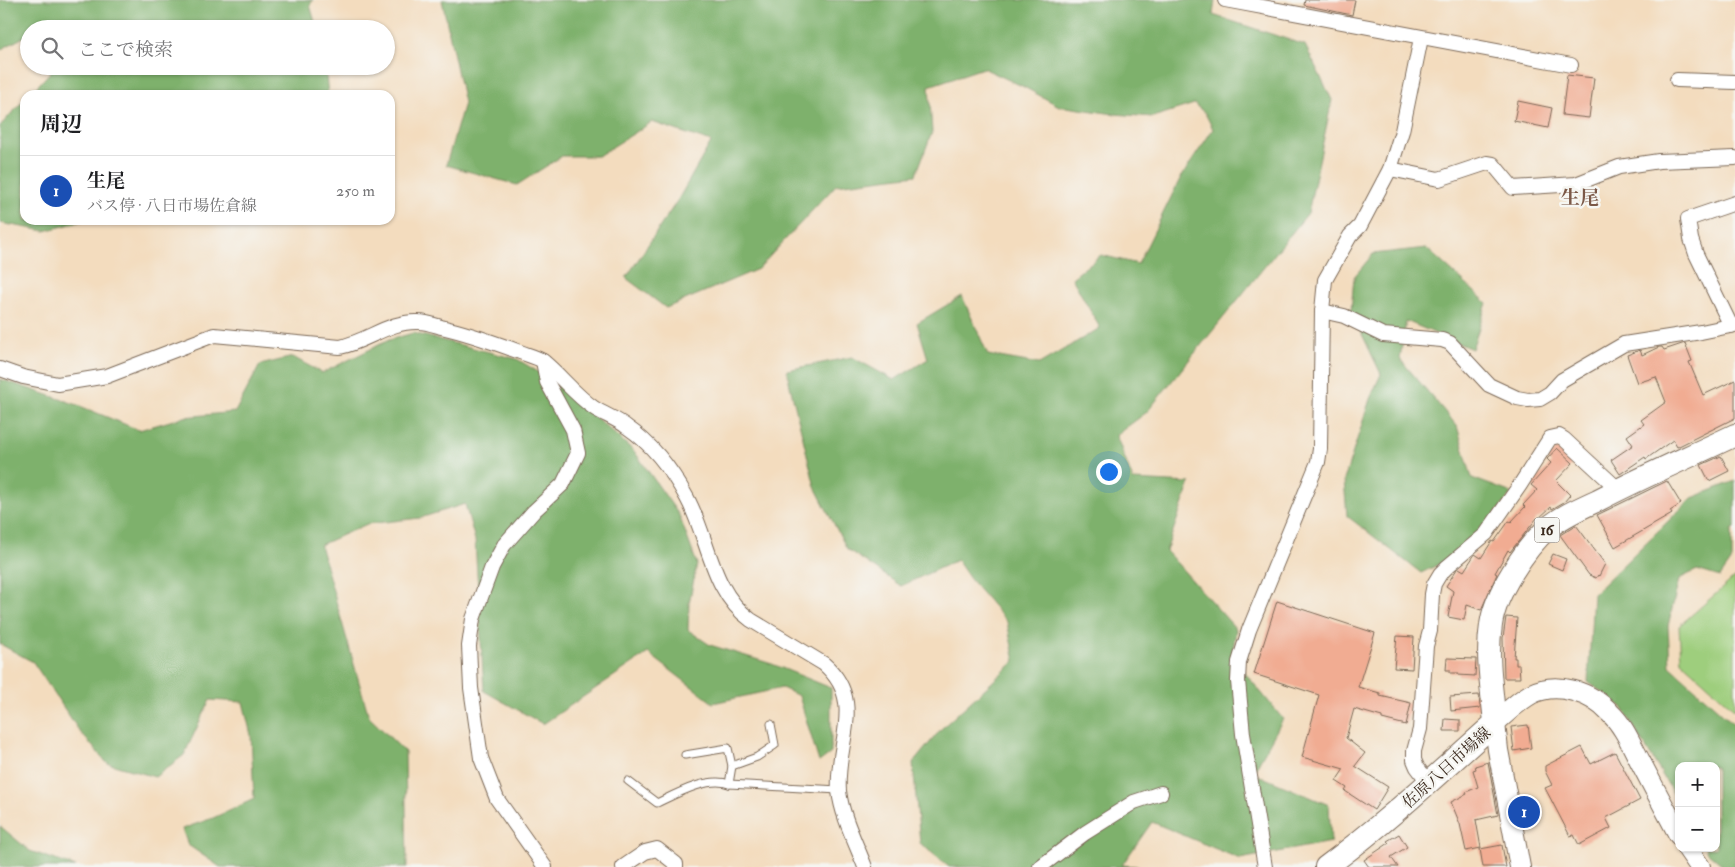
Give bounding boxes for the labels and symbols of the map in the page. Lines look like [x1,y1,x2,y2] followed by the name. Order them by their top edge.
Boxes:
[1561,186,1599,210] district label: 生尾
[1096,459,1122,485] your location
[1534,518,1560,542] road number: 16
[1398,723,1495,813] street label: 佐原八日市場線
[1508,793,1540,831] pin: 1

